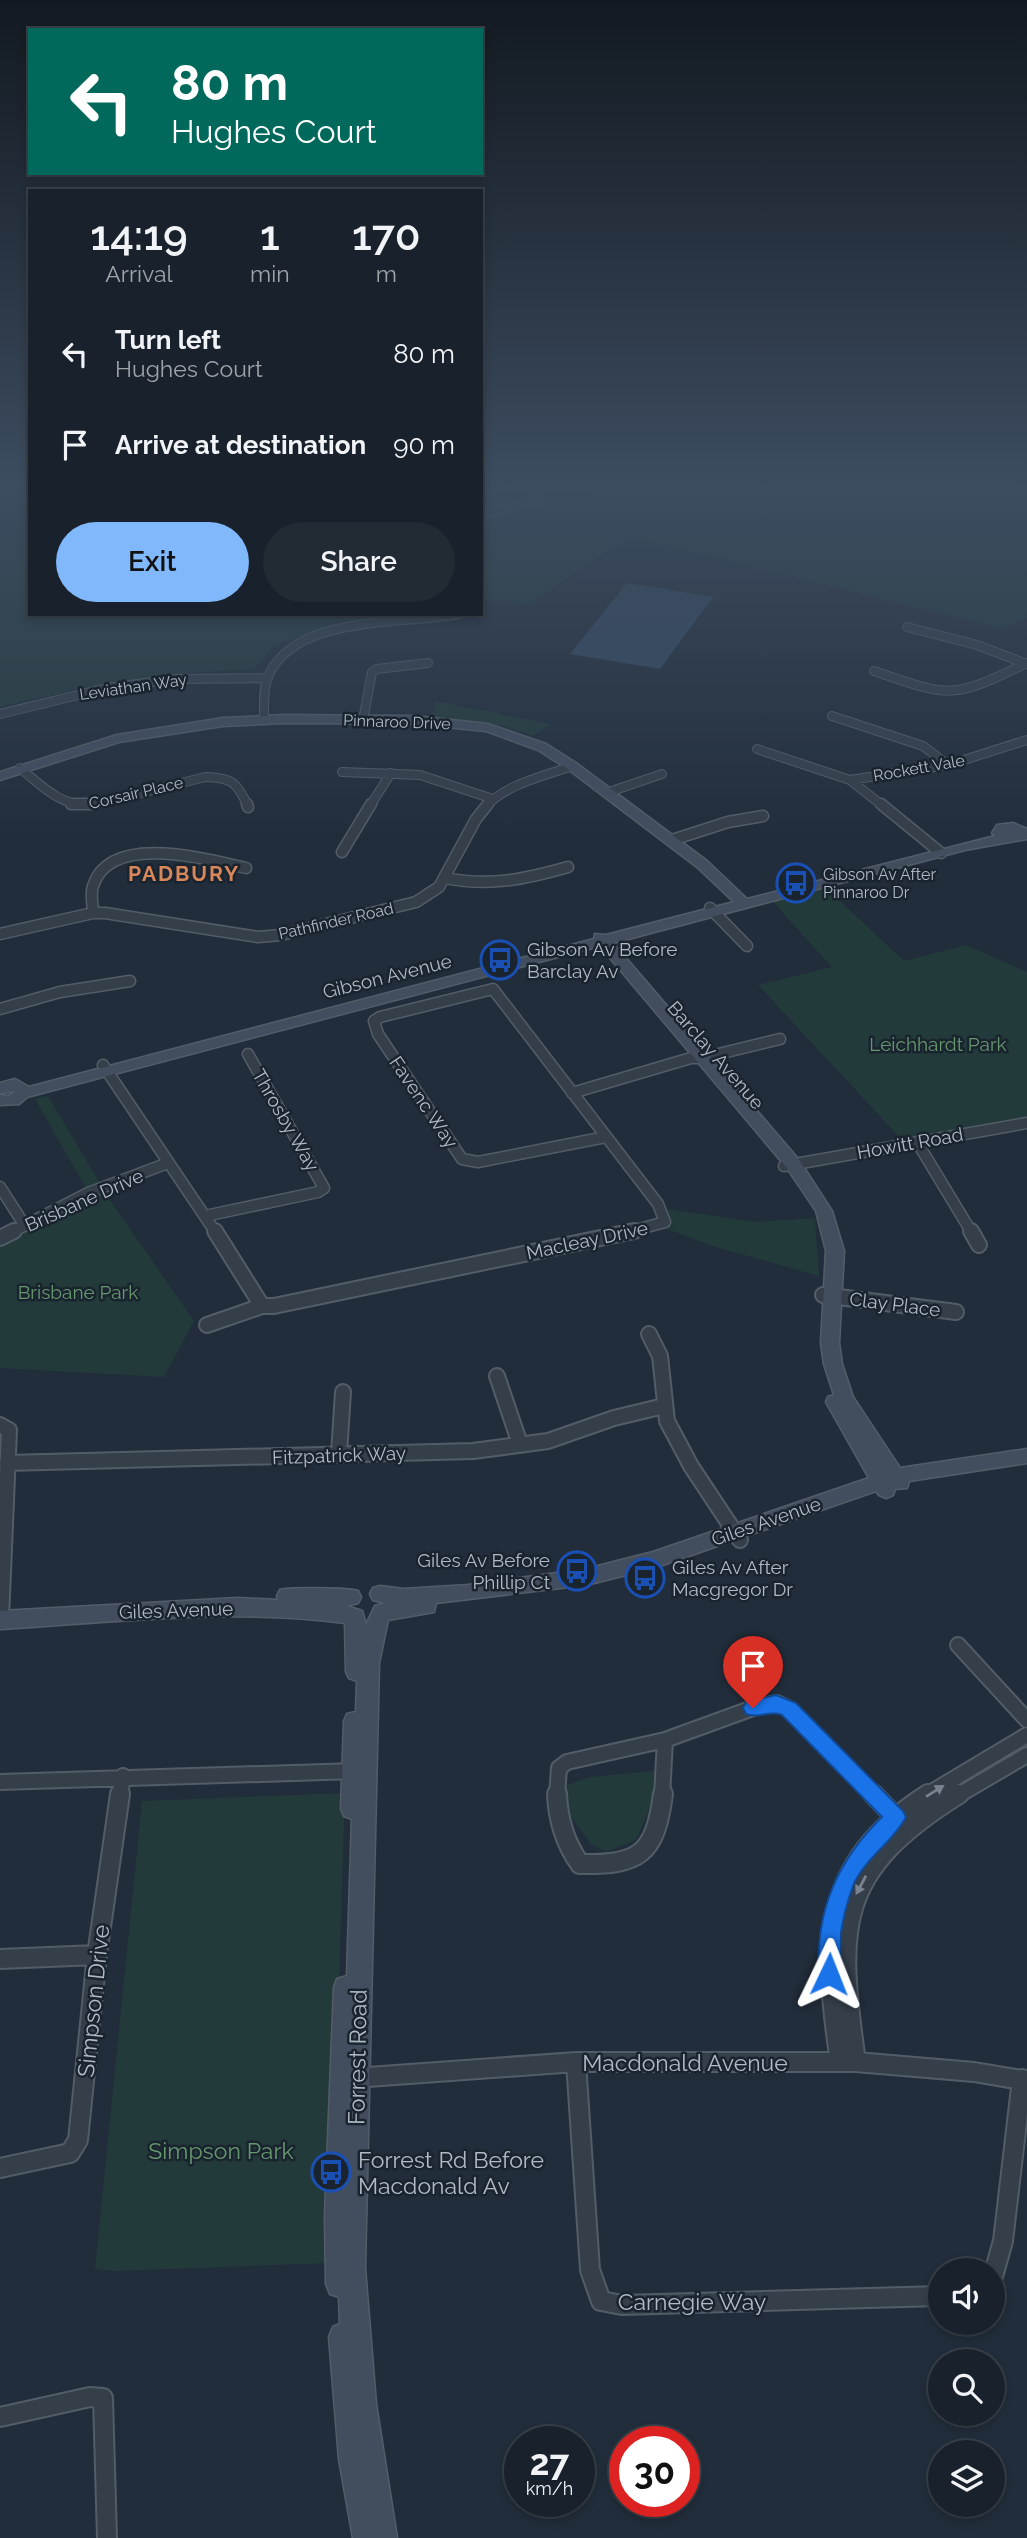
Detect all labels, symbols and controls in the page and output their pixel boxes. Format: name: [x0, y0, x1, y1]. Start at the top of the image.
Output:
text: 80 m: [171, 54, 288, 111]
icon: left: [56, 56, 147, 147]
text: Hughes Court: [171, 113, 376, 150]
text: 14:19: [90, 211, 188, 260]
text: 1: [260, 211, 280, 260]
text: 170: [352, 211, 421, 260]
text: Arrival: [105, 260, 173, 287]
text: min: [250, 260, 290, 287]
text: m: [376, 260, 397, 287]
text: Turn left: [115, 325, 221, 355]
icon: left: [56, 335, 94, 373]
text: 80 m: [393, 339, 455, 369]
text: Hughes Court: [115, 355, 263, 382]
icon: arrive: [56, 426, 94, 464]
text: Arrive at destination: [115, 430, 366, 460]
text: 90 m: [393, 430, 455, 460]
button: Exit: [56, 522, 249, 602]
button: Share: [263, 522, 455, 602]
street label: Leviathan Way: [78, 670, 188, 704]
street label: Pinnaroo Drive: [343, 711, 451, 733]
street label: Rockett Vale: [872, 751, 966, 785]
street label: Corsair Place: [87, 773, 185, 813]
district label: PADBURY: [128, 861, 240, 886]
bus stop icon: Gibson Av After Pinnaroo Dr: [775, 862, 817, 904]
place label: Gibson Av After Pinnaroo Dr: [823, 865, 936, 902]
street label: Pathfinder Road: [277, 899, 395, 943]
place label: Gibson Av Before Barclay Av: [527, 938, 677, 982]
bus stop icon: Gibson Av Before Barclay Av: [479, 939, 521, 981]
street label: Gibson Avenue: [320, 949, 454, 1003]
street label: Barclay Avenue: [663, 997, 769, 1113]
park label: Leichhardt Park: [869, 1033, 1007, 1055]
street label: Favenc Way: [385, 1052, 463, 1152]
street label: Throsby Way: [248, 1065, 324, 1175]
street label: Howitt Road: [855, 1123, 965, 1163]
street label: Brisbane Drive: [21, 1164, 147, 1236]
street label: Macleay Drive: [524, 1216, 650, 1264]
park label: Brisbane Park: [18, 1281, 138, 1303]
street label: Clay Place: [848, 1287, 942, 1321]
street label: Fitzpatrick Way: [272, 1442, 406, 1468]
street label: Giles Avenue: [708, 1492, 824, 1550]
place label: Giles Av Before Phillip Ct: [417, 1549, 551, 1593]
bus stop icon: Giles Av Before Phillip Ct: [556, 1550, 598, 1592]
place label: Giles Av After Macgregor Dr: [672, 1556, 793, 1600]
bus stop icon: Giles Av After Macgregor Dr: [624, 1557, 666, 1599]
street label: Giles Avenue: [119, 1597, 233, 1623]
pin: [723, 1636, 783, 1708]
icon: arrive: [734, 1647, 772, 1685]
one-way arrow: [925, 1785, 944, 1798]
one-way arrow: [855, 1876, 867, 1895]
street label: Simpson Drive: [72, 1923, 114, 2079]
position arrow: [792, 1937, 866, 2011]
street label: Forrest Road: [342, 1989, 372, 2125]
street label: Macdonald Avenue: [582, 2049, 788, 2076]
park label: Simpson Park: [148, 2137, 294, 2164]
place label: Forrest Rd Before Macdonald Av: [358, 2146, 544, 2199]
bus stop icon: Forrest Rd Before Macdonald Av: [310, 2151, 352, 2193]
map controls: [928, 2258, 1005, 2517]
button: sound: [928, 2258, 1005, 2335]
street label: Carnegie Way: [618, 2288, 766, 2315]
button: search: [928, 2349, 1005, 2426]
speed limit sign: 30: [609, 2426, 700, 2517]
button: layers: [928, 2440, 1005, 2517]
text: 27: [530, 2442, 569, 2483]
text: km/h: [526, 2478, 573, 2499]

